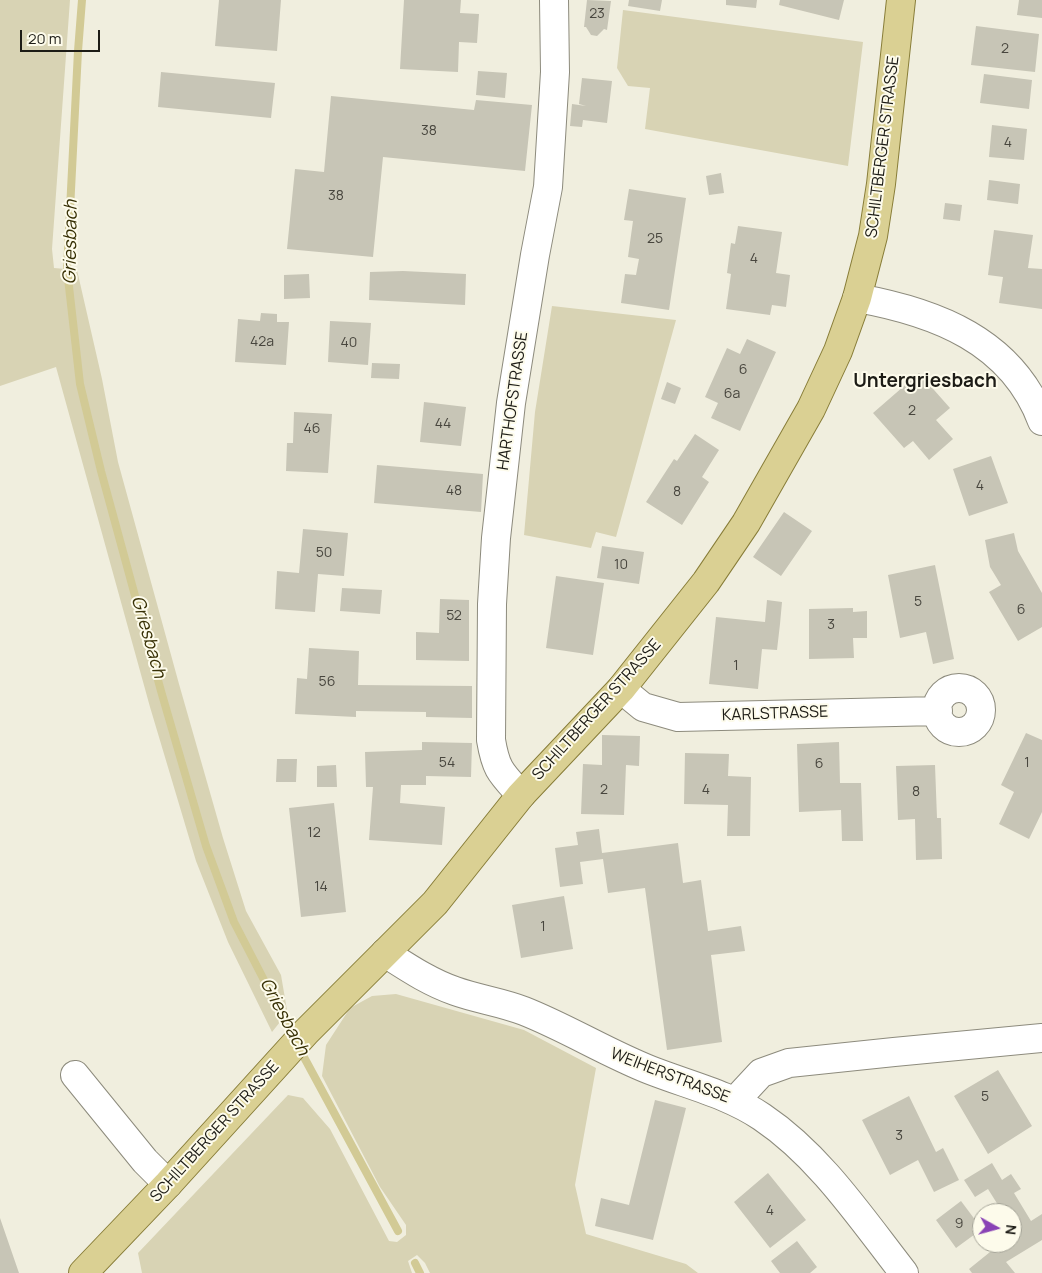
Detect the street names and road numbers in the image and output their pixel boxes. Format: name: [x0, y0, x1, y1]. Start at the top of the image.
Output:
street label: SCHILTBERGER STRASSE: [862, 55, 904, 239]
street label: HARTHOFSTRASSE: [494, 330, 532, 472]
street label: SCHILTBERGER STRASSE: [529, 635, 665, 785]
street label: KARLSTRASSE: [722, 703, 828, 725]
street label: WEIHERSTRASSE: [608, 1044, 732, 1108]
street label: SCHILTBERGER STRASSE: [147, 1057, 283, 1207]

